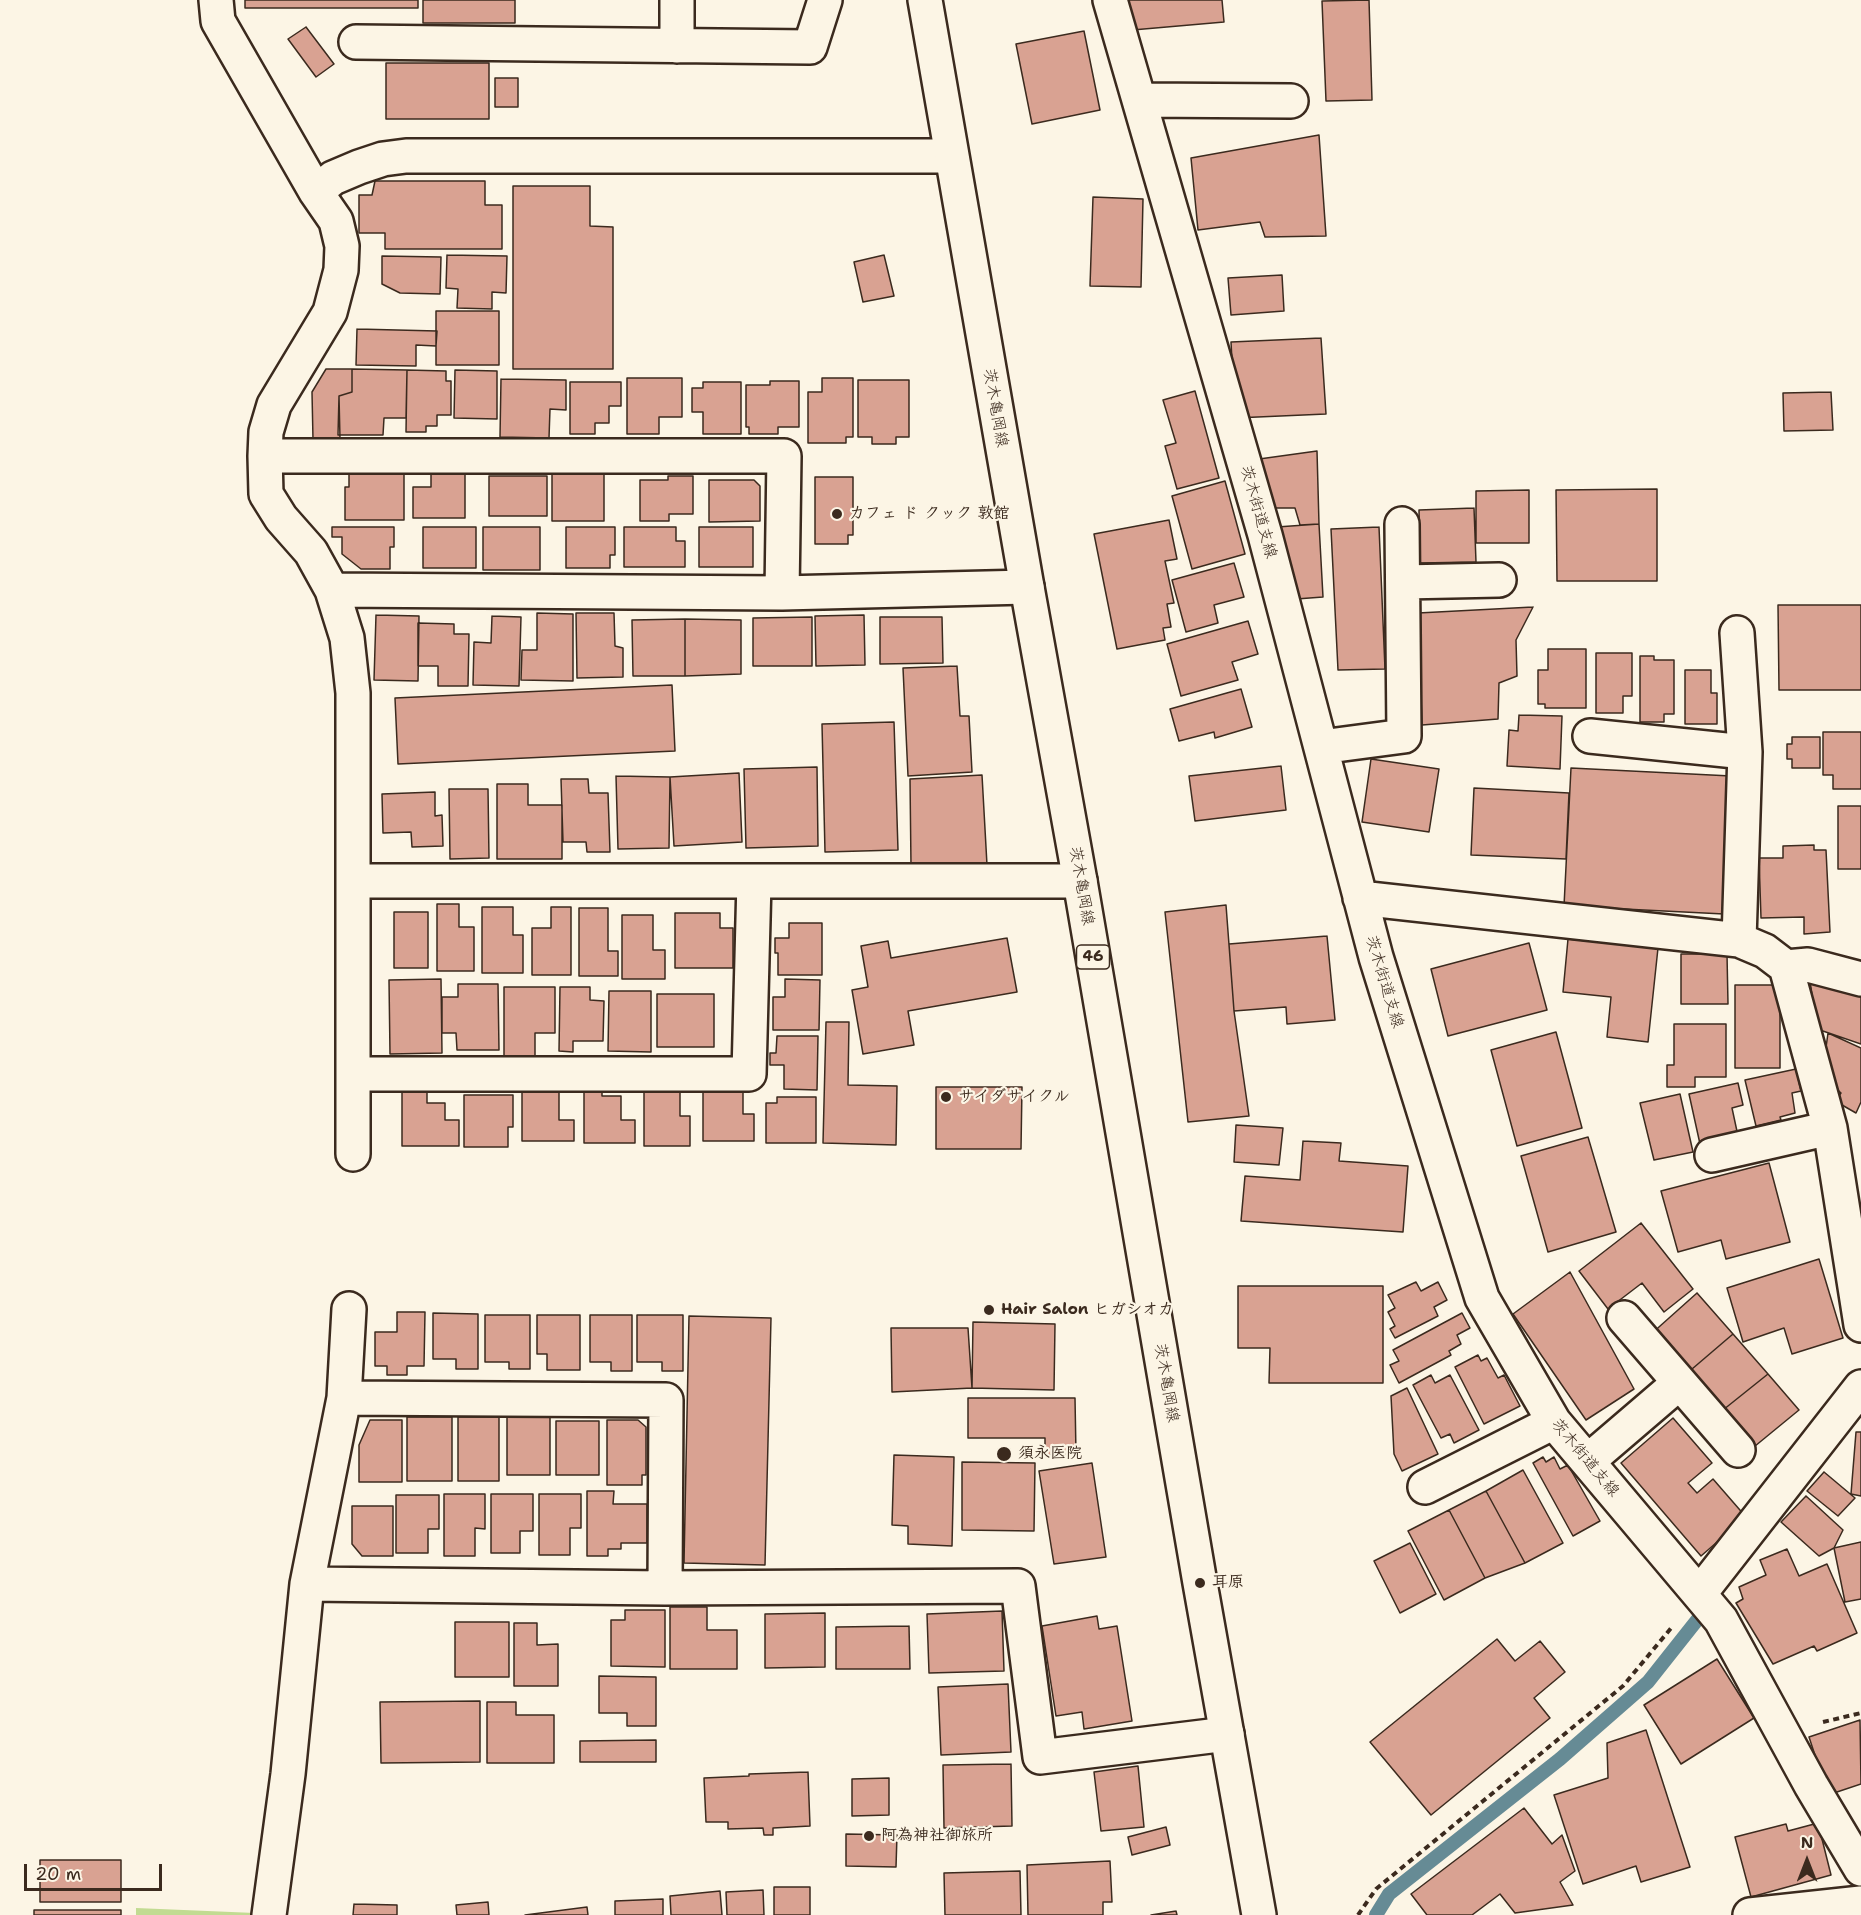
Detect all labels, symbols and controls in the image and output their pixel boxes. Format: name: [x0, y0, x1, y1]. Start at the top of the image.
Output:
street label: 茨木亀岡線: [979, 367, 1011, 449]
street label: 茨木街道支線: [1236, 463, 1280, 561]
place label: カフェ ド クック 敦館: [849, 504, 1010, 524]
marker: カフェ ド クック 敦館: [830, 507, 844, 521]
street label: 茨木亀岡線: [1065, 845, 1097, 927]
street label: 茨木街道支線: [1361, 933, 1407, 1031]
road number: 46: [1076, 945, 1110, 969]
place label: サイダサイクル: [958, 1087, 1070, 1107]
marker: サイダサイクル: [939, 1090, 953, 1104]
place label: Hair Salon ヒガシオカ: [1001, 1300, 1174, 1320]
marker: Hair Salon ヒガシオカ: [982, 1303, 996, 1317]
street label: 茨木亀岡線: [1150, 1342, 1182, 1424]
street label: 茨木街道支線: [1547, 1415, 1623, 1501]
place label: 須永医院: [1018, 1444, 1082, 1464]
marker: 須永医院: [995, 1445, 1013, 1463]
place label: 耳原: [1212, 1573, 1244, 1593]
marker: 耳原: [1193, 1576, 1207, 1590]
place label: 阿為神社御旅所: [881, 1826, 993, 1846]
marker: 阿為神社御旅所: [862, 1829, 876, 1843]
north arrow: [1777, 1831, 1837, 1891]
text: N: [1801, 1832, 1813, 1853]
scale bar: [27, 1852, 165, 1890]
text: 20 m: [35, 1862, 81, 1886]

